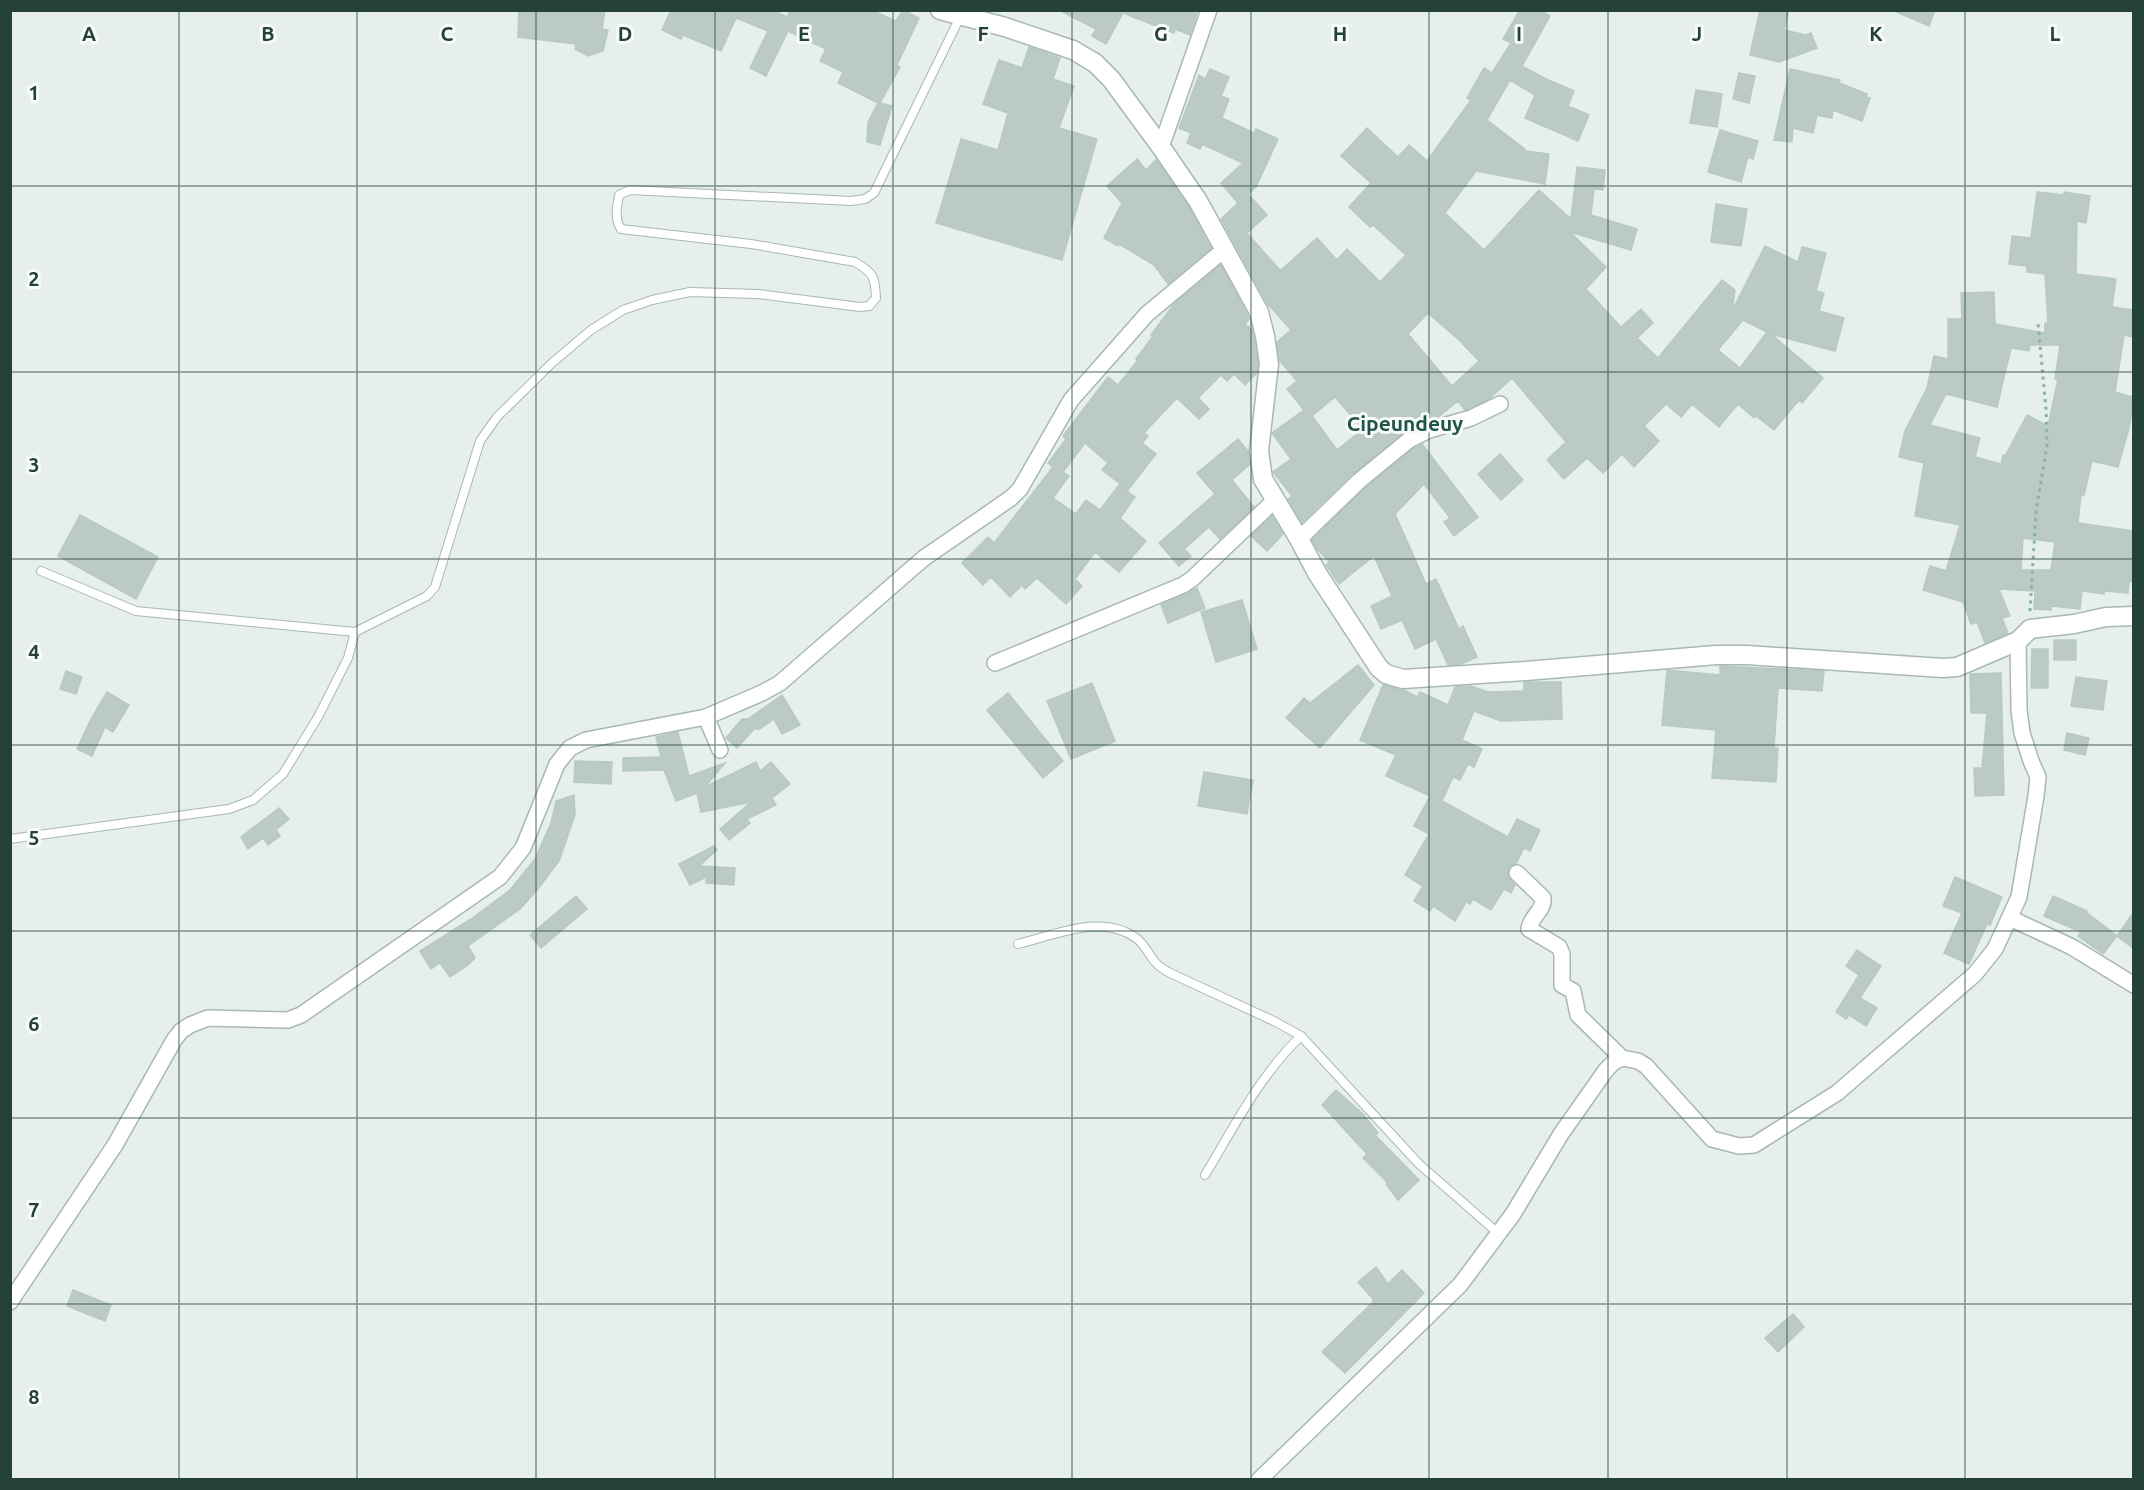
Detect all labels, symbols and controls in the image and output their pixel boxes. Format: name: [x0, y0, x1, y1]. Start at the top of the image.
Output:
text: A: [82, 22, 96, 45]
text: B: [261, 22, 275, 45]
text: C: [441, 22, 454, 45]
text: D: [618, 22, 632, 45]
text: E: [798, 22, 810, 45]
text: F: [977, 22, 989, 45]
text: G: [1154, 22, 1168, 45]
text: H: [1333, 22, 1347, 45]
text: I: [1516, 22, 1522, 45]
text: J: [1692, 22, 1702, 45]
text: K: [1869, 22, 1883, 45]
text: L: [2050, 22, 2061, 45]
text: 1: [28, 81, 40, 104]
text: 2: [28, 267, 40, 290]
district label: Cipeundeuy: [1347, 411, 1463, 435]
text: 3: [28, 453, 40, 476]
text: 4: [28, 640, 40, 663]
text: 5: [28, 826, 40, 849]
text: 6: [28, 1012, 40, 1035]
text: 7: [28, 1198, 40, 1221]
text: 8: [28, 1385, 40, 1408]

